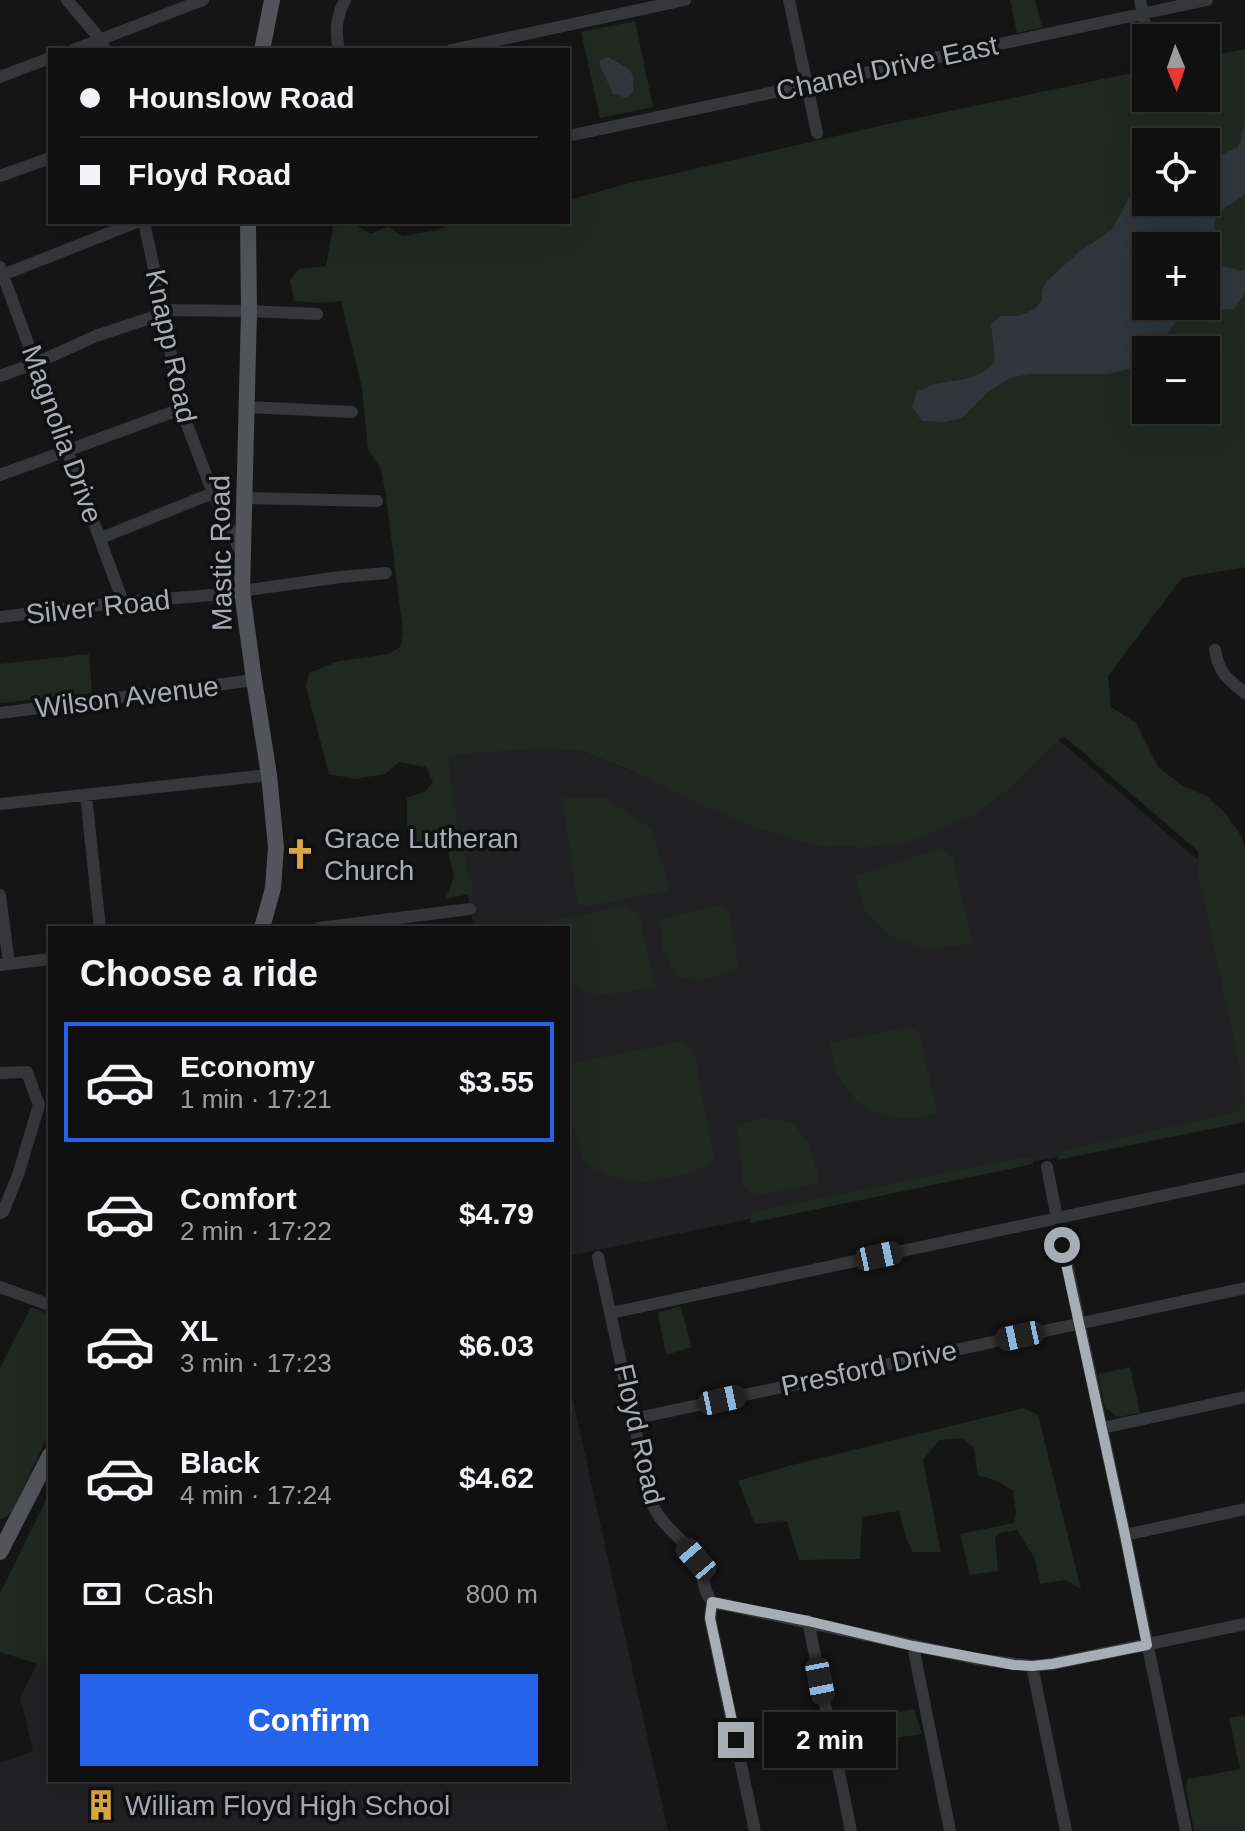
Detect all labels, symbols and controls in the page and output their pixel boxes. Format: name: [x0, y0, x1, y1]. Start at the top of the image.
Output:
north arrow: [1132, 24, 1220, 112]
map controls: [1132, 24, 1220, 424]
street label: Chanel Drive East: [773, 29, 1001, 107]
text: Hounslow Road: [128, 81, 355, 114]
button: locate: [1132, 128, 1220, 216]
text: Floyd Road: [128, 158, 291, 191]
button: +: [1132, 232, 1220, 320]
street label: Knapp Road: [140, 267, 202, 425]
button: −: [1132, 336, 1220, 424]
street label: Magnolia Drive: [15, 341, 109, 527]
street label: Mastic Road: [204, 475, 238, 631]
street label: Silver Road: [24, 584, 172, 630]
street label: Wilson Avenue: [33, 670, 221, 724]
place label: Grace Lutheran Church: [324, 823, 519, 886]
church icon: Grace Lutheran Church: [283, 837, 317, 871]
text: Choose a ride: [80, 953, 318, 994]
icon: car: [84, 1046, 156, 1118]
text: Economy: [180, 1050, 315, 1083]
text: $3.55: [459, 1065, 534, 1098]
text: 1 min · 17:21: [180, 1084, 332, 1114]
icon: car: [84, 1178, 156, 1250]
text: Comfort: [180, 1182, 297, 1215]
text: $4.79: [459, 1197, 534, 1230]
text: 2 min · 17:22: [180, 1216, 332, 1246]
route start: [1044, 1227, 1080, 1263]
car: [853, 1239, 905, 1273]
icon: car: [84, 1310, 156, 1382]
text: XL: [180, 1314, 218, 1347]
car: [994, 1319, 1046, 1353]
text: $6.03: [459, 1329, 534, 1362]
street label: Presford Drive: [778, 1334, 960, 1402]
text: 3 min · 17:23: [180, 1348, 332, 1378]
street label: Floyd Road: [608, 1361, 670, 1507]
car: [696, 1383, 748, 1417]
icon: car: [84, 1442, 156, 1514]
text: Black: [180, 1446, 260, 1479]
text: $4.62: [459, 1461, 534, 1494]
text: 4 min · 17:24: [180, 1480, 332, 1510]
car: [671, 1533, 721, 1585]
icon: cash: [80, 1572, 124, 1616]
text: Cash: [144, 1577, 214, 1610]
text: 800 m: [466, 1579, 538, 1609]
car: [804, 1655, 836, 1707]
button: Confirm: [80, 1674, 538, 1766]
callout: 2 min: [764, 1712, 896, 1768]
route end: [718, 1722, 754, 1758]
text: 2 min: [796, 1725, 864, 1755]
building icon: William Floyd High School: [84, 1788, 118, 1822]
place label: William Floyd High School: [125, 1790, 450, 1821]

